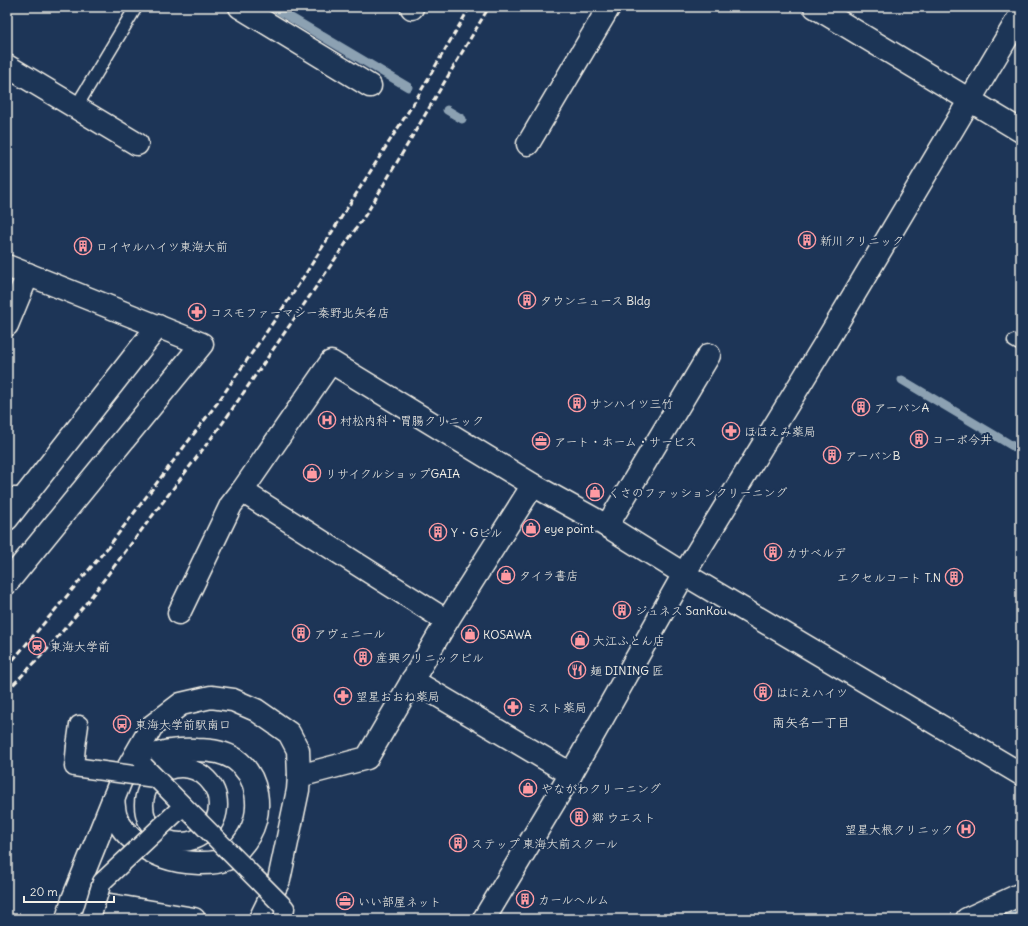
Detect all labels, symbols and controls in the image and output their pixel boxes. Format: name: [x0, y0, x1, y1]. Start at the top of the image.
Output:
building icon: 新川クリニック: [797, 230, 817, 250]
place label: 新川クリニック: [820, 233, 904, 248]
building icon: ロイヤルハイツ東海大前: [73, 236, 93, 256]
place label: ロイヤルハイツ東海大前: [96, 239, 228, 254]
building icon: タウンニュース Bldg: [517, 290, 537, 310]
place label: タウンニュース Bldg: [540, 293, 650, 308]
pharmacy icon: コスモファーマシー秦野北矢名店: [187, 302, 207, 322]
place label: コスモファーマシー秦野北矢名店: [210, 305, 390, 320]
building icon: サンハイツ三竹: [567, 393, 587, 413]
place label: サンハイツ三竹: [590, 396, 674, 411]
building icon: アーバンA: [851, 397, 871, 417]
place label: アーバンA: [874, 400, 930, 415]
hospital icon: 村松内科・胃腸クリニック: [317, 410, 337, 430]
place label: 村松内科・胃腸クリニック: [340, 413, 484, 428]
pharmacy icon: ほほえみ薬局: [721, 421, 741, 441]
place label: ほほえみ薬局: [744, 424, 816, 439]
building icon: コーポ今井: [909, 429, 929, 449]
office icon: アート・ホーム・サービス: [531, 431, 551, 451]
place label: コーポ今井: [932, 432, 992, 447]
place label: アート・ホーム・サービス: [554, 434, 697, 449]
building icon: アーバンB: [822, 445, 842, 465]
place label: アーバンB: [845, 448, 901, 463]
shop icon: リサイクルショップGAIA: [302, 463, 322, 483]
place label: リサイクルショップGAIA: [325, 466, 460, 481]
shop icon: くさのファッションクリーニング: [585, 482, 605, 502]
place label: くさのファッションクリーニング: [608, 485, 788, 500]
shop icon: eye point: [521, 518, 541, 538]
place label: eye point: [544, 521, 594, 536]
building icon: Y・Gビル: [428, 522, 448, 542]
place label: Y・Gビル: [451, 525, 502, 540]
building icon: カサベルデ: [763, 542, 783, 562]
place label: カサベルデ: [786, 545, 846, 560]
shop icon: タイラ書店: [496, 565, 516, 585]
building icon: エクセルコート T.N: [944, 567, 964, 587]
place label: タイラ書店: [519, 568, 579, 583]
place label: エクセルコート T.N: [837, 570, 941, 585]
building icon: ジュネス SanKou: [612, 600, 632, 620]
place label: ジュネス SanKou: [635, 603, 727, 618]
building icon: アヴェニール: [291, 623, 311, 643]
shop icon: KOSAWA: [460, 624, 480, 644]
place label: アヴェニール: [314, 626, 385, 641]
place label: KOSAWA: [483, 627, 532, 642]
shop icon: 大江ふとん店: [570, 630, 590, 650]
place label: 大江ふとん店: [593, 633, 665, 648]
station icon: 東海大学前: [27, 636, 47, 656]
place label: 東海大学前: [50, 639, 110, 654]
building icon: 産興クリニックビル: [353, 647, 373, 667]
place label: 産興クリニックビル: [376, 650, 484, 665]
restaurant icon: 麺 DINING 匠: [567, 660, 587, 680]
place label: 麺 DINING 匠: [590, 663, 664, 678]
building icon: はにえハイツ: [753, 682, 773, 702]
place label: はにえハイツ: [776, 685, 848, 700]
pharmacy icon: 望星おおね薬局: [333, 686, 353, 706]
place label: 望星おおね薬局: [356, 689, 440, 704]
pharmacy icon: ミスト薬局: [503, 697, 523, 717]
place label: ミスト薬局: [526, 700, 587, 715]
bus stop icon: 東海大学前駅南口: [112, 714, 132, 734]
district label: 南矢名一丁目: [772, 714, 850, 731]
place label: 東海大学前駅南口: [135, 717, 231, 732]
shop icon: やながわクリーニング: [518, 778, 538, 798]
place label: やながわクリーニング: [541, 781, 661, 796]
building icon: 郷 ウエスト: [569, 807, 589, 827]
place label: 郷 ウエスト: [592, 810, 656, 825]
hospital icon: 望星大根クリニック: [956, 819, 976, 839]
place label: 望星大根クリニック: [845, 822, 953, 837]
building icon: ステップ 東海大前スクール: [448, 833, 468, 853]
place label: ステップ 東海大前スクール: [471, 836, 618, 851]
scale bar: [24, 878, 114, 904]
text: 20 m: [30, 884, 58, 899]
building icon: カールヘルム: [515, 889, 535, 909]
office icon: いい部屋ネット: [335, 891, 355, 911]
place label: カールヘルム: [538, 892, 609, 907]
place label: いい部屋ネット: [358, 894, 442, 909]

